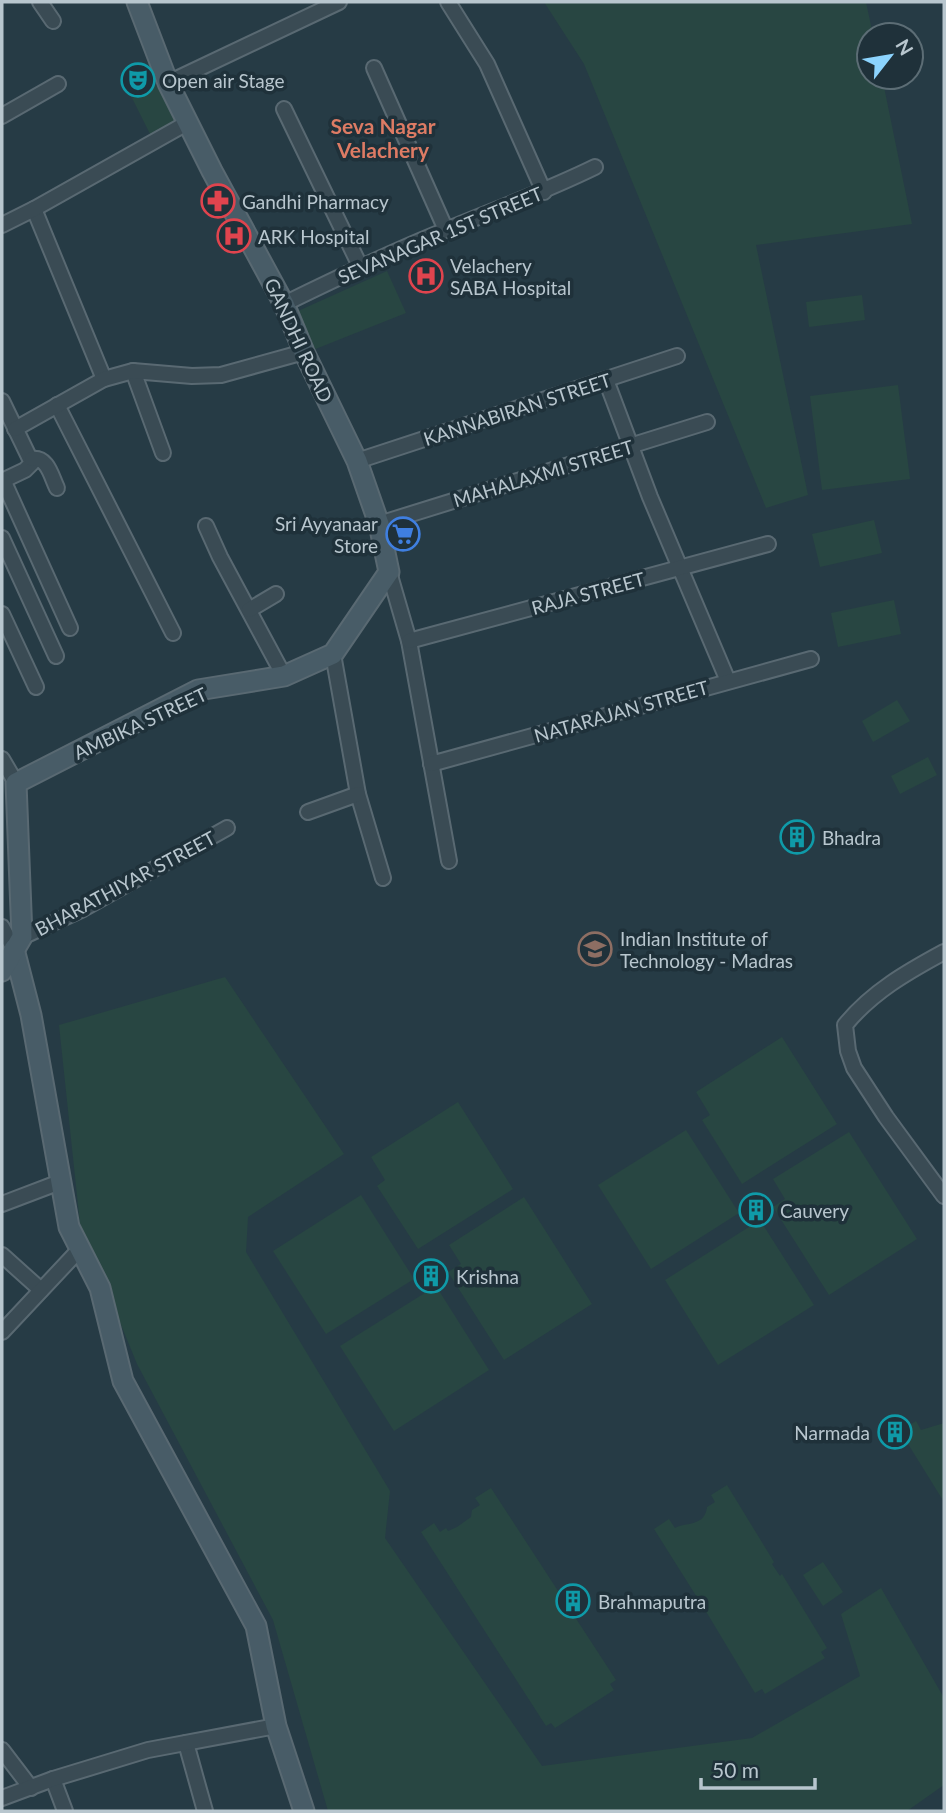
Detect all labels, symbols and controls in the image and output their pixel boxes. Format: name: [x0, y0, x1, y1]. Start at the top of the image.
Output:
north arrow: [855, 21, 925, 91]
text: N: [891, 35, 919, 59]
theatre icon: Open air Stage: [119, 61, 157, 99]
place label: Open air Stage: [162, 69, 284, 92]
district label: Seva Nagar Velachery: [330, 113, 436, 162]
street label: SEVANAGAR 1ST STREET: [334, 181, 546, 289]
pharmacy icon: Gandhi Pharmacy: [199, 182, 237, 220]
place label: Gandhi Pharmacy: [242, 190, 389, 213]
hospital icon: ARK Hospital: [215, 217, 253, 255]
place label: ARK Hospital: [258, 225, 369, 248]
place label: Velachery SABA Hospital: [450, 254, 571, 299]
hospital icon: Velachery SABA Hospital: [407, 257, 445, 295]
street label: GANDHI ROAD: [260, 274, 338, 406]
street label: KANNABIRAN STREET: [420, 368, 614, 450]
street label: MAHALAXMI STREET: [450, 435, 636, 511]
place label: Sri Ayyanaar Store: [275, 512, 378, 557]
supermarket icon: Sri Ayyanaar Store: [384, 515, 422, 553]
street label: RAJA STREET: [529, 567, 647, 619]
street label: NATARAJAN STREET: [531, 675, 711, 747]
street label: AMBIKA STREET: [70, 682, 210, 764]
building icon: Bhadra: [778, 818, 816, 856]
street label: BHARATHIYAR STREET: [31, 826, 219, 940]
place label: Bhadra: [822, 826, 881, 849]
place label: Indian Institute of Technology - Madras: [620, 927, 793, 972]
school or university icon: Indian Institute of Technology - Madras: [576, 930, 614, 968]
building icon: Cauvery: [737, 1191, 775, 1229]
place label: Cauvery: [780, 1199, 849, 1222]
building icon: Krishna: [412, 1257, 450, 1295]
place label: Krishna: [456, 1265, 519, 1288]
building icon: Narmada: [876, 1413, 914, 1451]
place label: Narmada: [794, 1421, 870, 1444]
building icon: Brahmaputra: [554, 1582, 592, 1620]
place label: Brahmaputra: [598, 1590, 706, 1613]
scale bar: [701, 1746, 815, 1790]
text: 50 m: [712, 1757, 759, 1782]

